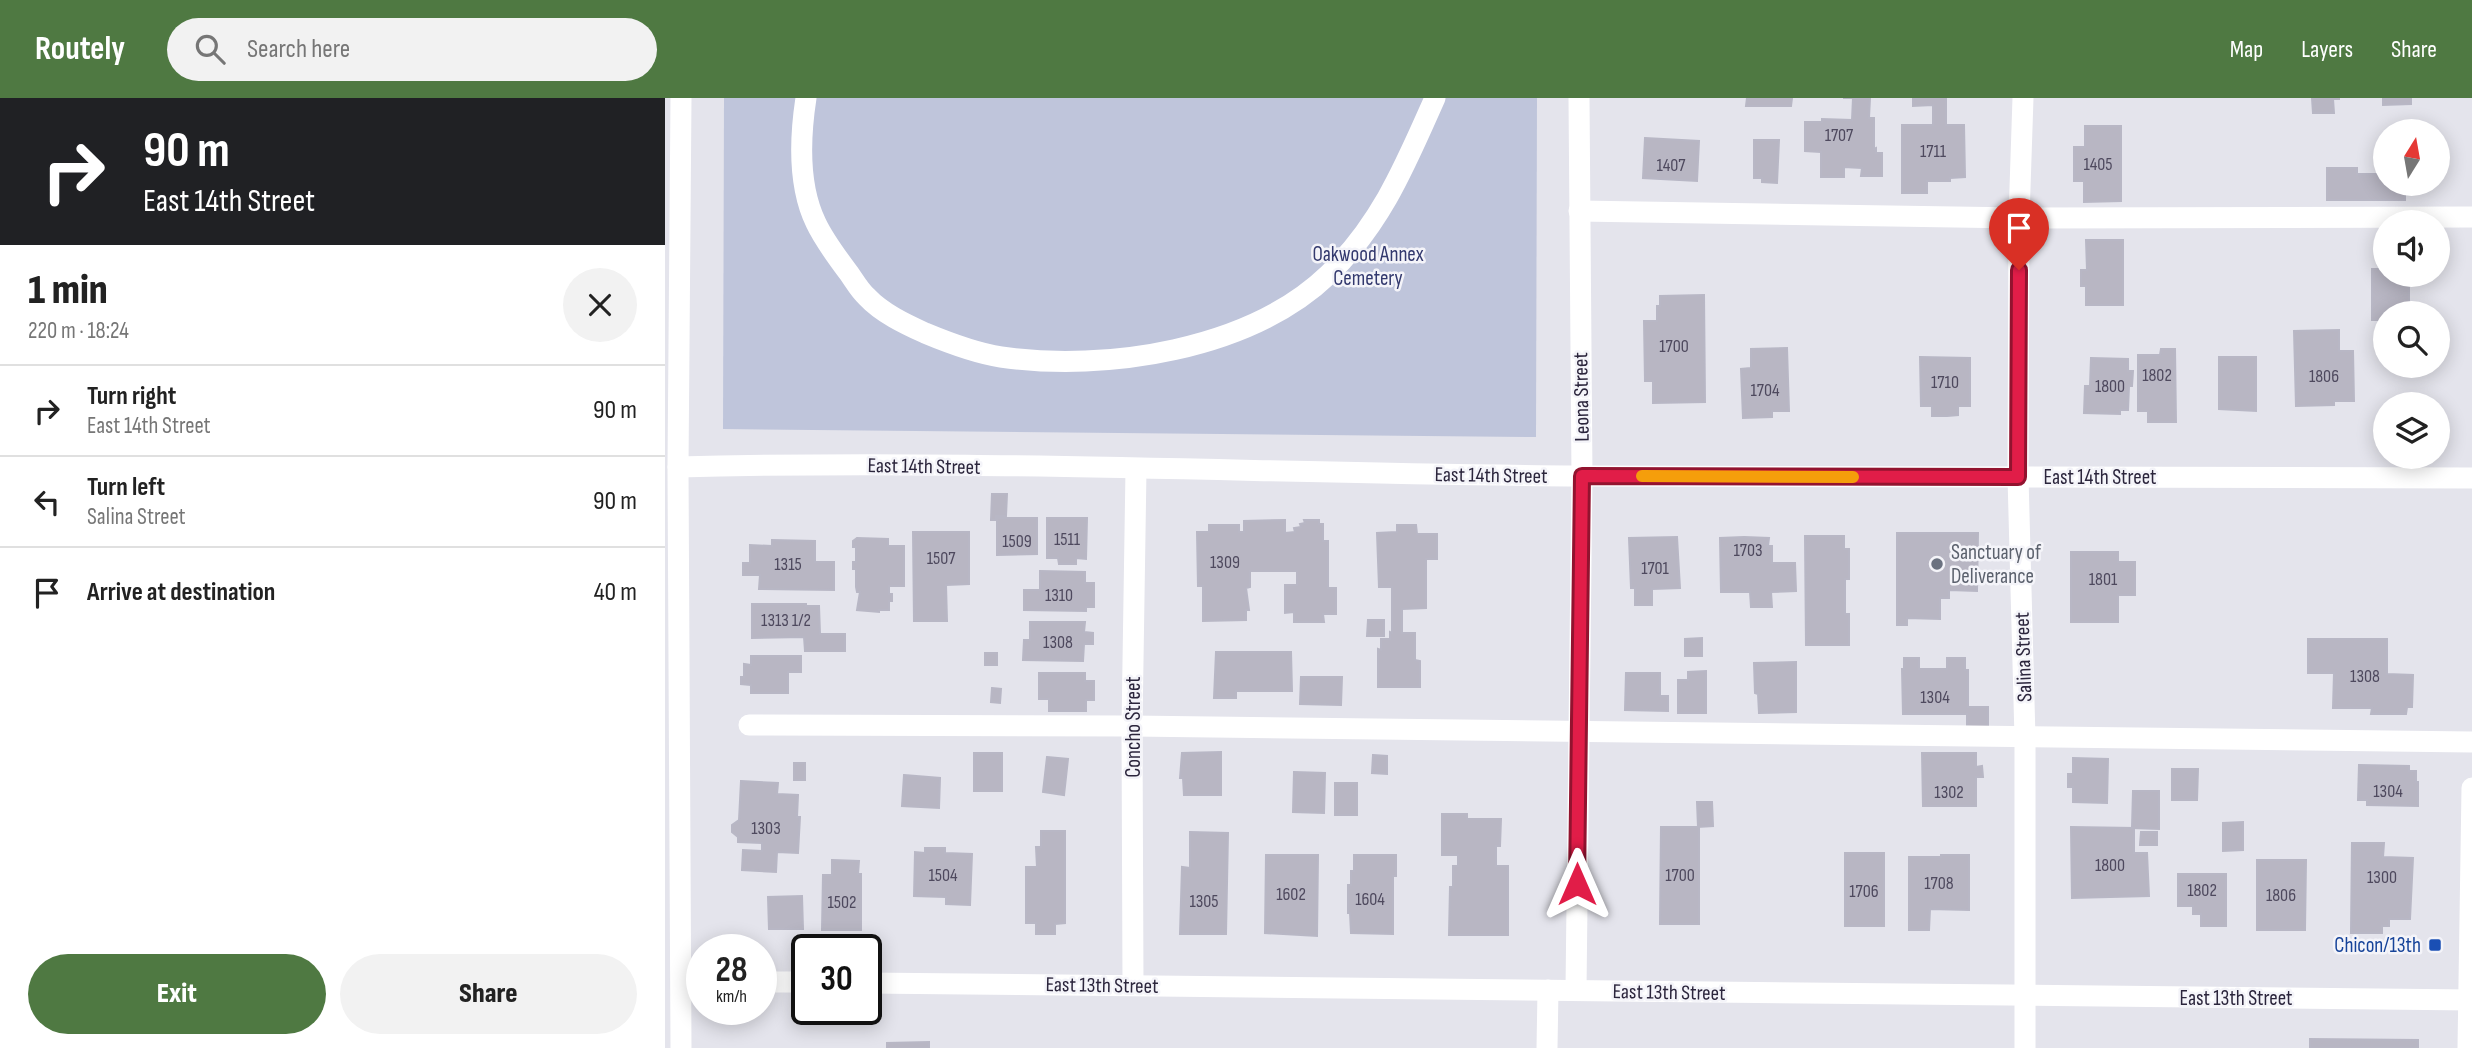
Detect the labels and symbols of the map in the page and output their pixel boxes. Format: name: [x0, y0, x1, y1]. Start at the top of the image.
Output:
north arrow: [2373, 119, 2450, 196]
house number: 1707: [1825, 125, 1854, 146]
house number: 1711: [1920, 141, 1947, 162]
house number: 1405: [2083, 154, 2113, 175]
house number: 1407: [1656, 155, 1686, 176]
pin: [1989, 198, 2049, 270]
park label: Oakwood Annex Cemetery: [1312, 242, 1424, 291]
house number: 1700: [1659, 336, 1689, 357]
street label: Leona Street: [1568, 352, 1595, 442]
house number: 1802: [2142, 365, 2172, 386]
house number: 1806: [2309, 366, 2339, 387]
house number: 1710: [1931, 372, 1959, 393]
house number: 1800: [2095, 376, 2125, 397]
house number: 1704: [1751, 380, 1780, 401]
street label: East 14th Street: [867, 453, 981, 480]
street label: East 14th Street: [1434, 462, 1548, 489]
street label: East 14th Street: [2044, 465, 2156, 490]
house number: 1511: [1054, 529, 1081, 550]
house number: 1509: [1002, 531, 1032, 552]
house number: 1703: [1734, 540, 1762, 561]
place label: Sanctuary of Deliverance: [1951, 540, 2042, 589]
house number: 1507: [927, 548, 956, 569]
house number: 1309: [1210, 552, 1240, 573]
house number: 1315: [774, 554, 802, 575]
marker: Sanctuary of Deliverance: [1929, 556, 1945, 572]
house number: 1701: [1641, 558, 1670, 579]
house number: 1801: [2089, 569, 2118, 590]
house number: 1310: [1045, 585, 1073, 606]
house number: 1313 1/2: [761, 610, 811, 631]
street label: Salina Street: [2009, 612, 2038, 702]
house number: 1308: [1043, 632, 1073, 653]
house number: 1308: [2350, 666, 2380, 687]
street label: Concho Street: [1121, 676, 1146, 778]
house number: 1304: [1920, 687, 1950, 708]
house number: 1304: [2373, 781, 2403, 802]
house number: 1302: [1934, 782, 1964, 803]
house number: 1303: [751, 818, 781, 839]
position arrow: [1540, 847, 1614, 921]
house number: 1800: [2095, 855, 2125, 876]
house number: 1504: [928, 865, 958, 886]
house number: 1700: [1665, 865, 1695, 886]
house number: 1300: [2367, 867, 2397, 888]
house number: 1708: [1924, 873, 1954, 894]
house number: 1802: [2187, 880, 2217, 901]
house number: 1706: [1849, 881, 1879, 902]
house number: 1602: [1276, 884, 1306, 905]
house number: 1806: [2266, 885, 2296, 906]
house number: 1604: [1355, 889, 1385, 910]
house number: 1305: [1189, 891, 1219, 912]
house number: 1502: [828, 892, 856, 913]
place label: Chicon/13th: [2334, 933, 2421, 958]
speed limit sign: 30: [791, 934, 882, 1025]
marker: Chicon/13th: [2427, 937, 2443, 953]
street label: East 13th Street: [1045, 972, 1159, 999]
street label: East 13th Street: [1612, 979, 1726, 1006]
street label: East 13th Street: [2180, 986, 2292, 1011]

